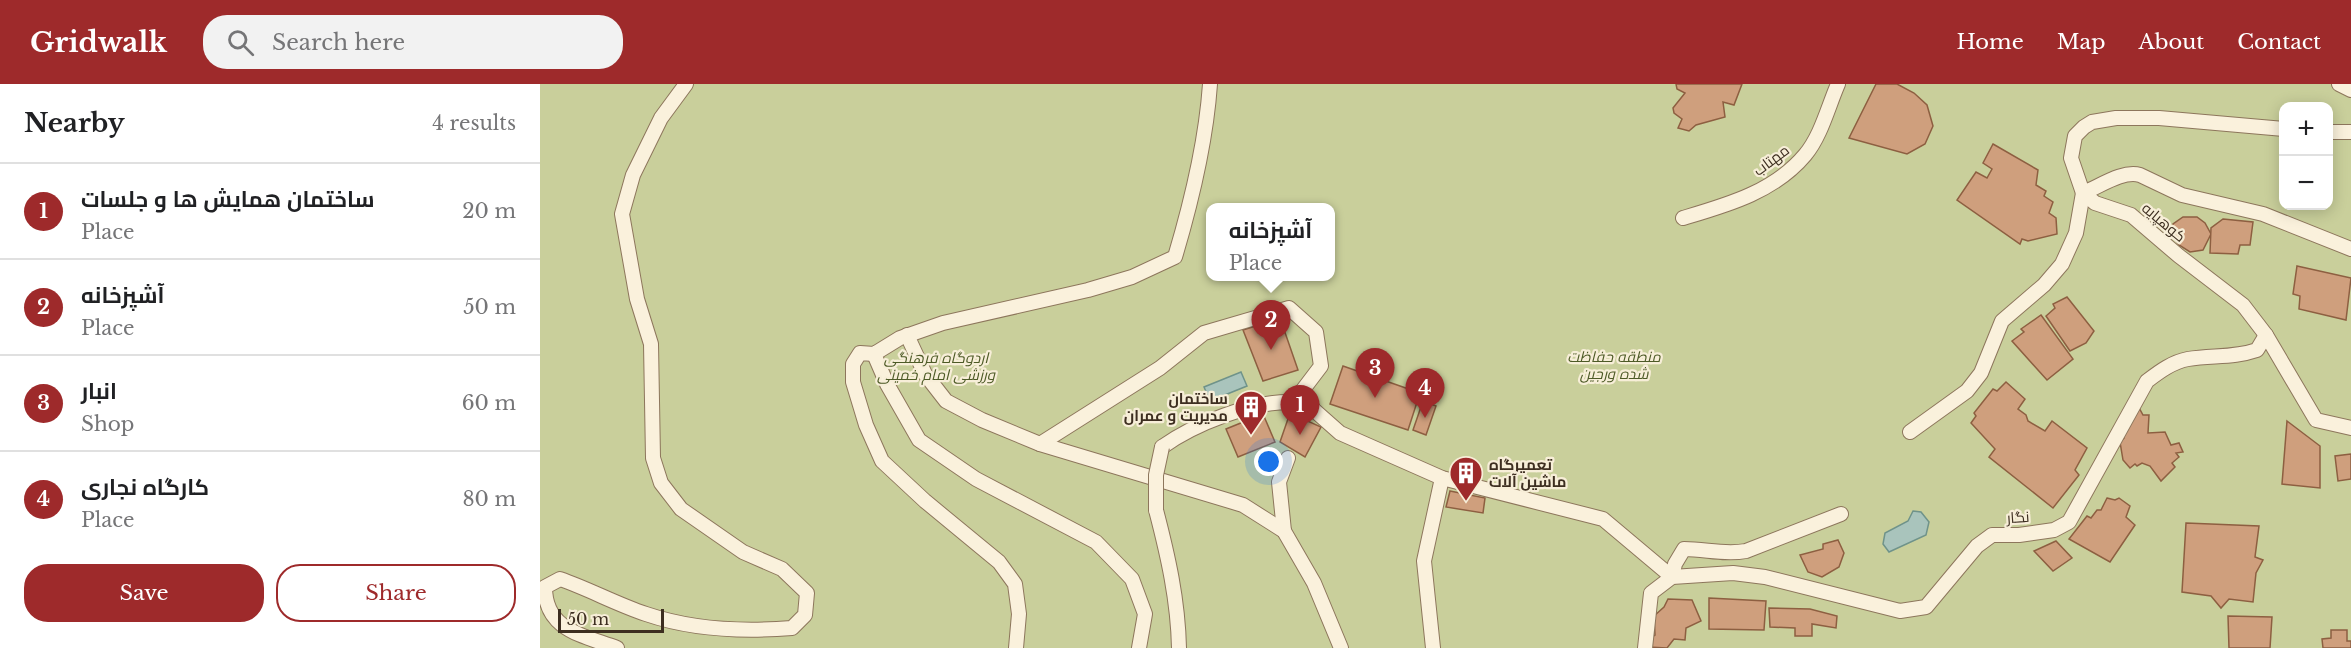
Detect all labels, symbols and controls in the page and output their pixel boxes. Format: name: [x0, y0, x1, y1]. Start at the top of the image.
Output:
search box: [203, 15, 623, 69]
text: Gridwalk: [30, 25, 167, 60]
icon: search: [224, 26, 257, 59]
text: Search here: [272, 29, 405, 56]
text: Home: [1957, 29, 2024, 55]
text: Map: [2057, 29, 2105, 55]
text: About: [2138, 29, 2204, 55]
text: Contact: [2237, 29, 2321, 55]
map controls: [2279, 102, 2333, 210]
button: +: [2279, 102, 2333, 156]
text: Nearby: [24, 107, 125, 139]
text: 4 results: [432, 111, 516, 135]
street label: مهتاب: [1749, 140, 1793, 180]
button: −: [2279, 156, 2333, 210]
text: ساختمان همایش ها و جلسات: [81, 186, 374, 213]
street label: کوهپایه: [2138, 198, 2190, 247]
text: 1: [39, 199, 48, 223]
text: 20 m: [462, 199, 516, 223]
popup: [1206, 203, 1335, 281]
text: آشپزخانه: [1229, 217, 1312, 244]
text: Place: [81, 220, 135, 244]
text: Place: [1229, 251, 1282, 275]
text: آشپزخانه: [81, 282, 164, 309]
text: 2: [37, 295, 50, 319]
text: 50 m: [463, 295, 516, 319]
pin: 2: [1252, 300, 1290, 350]
text: Place: [81, 316, 135, 340]
park label: منطقه حفاظت شده ورجین: [1567, 347, 1661, 383]
park label: اردوگاه فرهنگی ورزشی امام خمینی: [877, 348, 996, 385]
pin: 3: [1356, 348, 1394, 398]
pin: 4: [1406, 368, 1444, 418]
text: انبار: [81, 378, 117, 405]
pin: 1: [1280, 386, 1320, 435]
place label: ساختمان مدیریت و عمران: [1124, 389, 1228, 425]
building icon: ساختمان مدیریت و عمران: [1233, 389, 1269, 436]
text: 3: [37, 391, 50, 415]
text: 60 m: [462, 391, 516, 415]
text: Shop: [81, 412, 134, 436]
your location: [1254, 447, 1283, 476]
building icon: تعمیرگاه ماشین آلات: [1448, 455, 1484, 502]
place label: تعمیرگاه ماشین آلات: [1489, 455, 1567, 491]
text: کارگاه نجاری: [81, 474, 209, 501]
text: 4: [37, 487, 50, 511]
text: 80 m: [462, 487, 516, 511]
street label: نگار: [2005, 507, 2030, 527]
text: Place: [81, 508, 135, 532]
button: Save: [24, 564, 264, 622]
button: Share: [276, 564, 516, 622]
scale bar: [558, 606, 664, 634]
text: 50 m: [567, 609, 609, 629]

